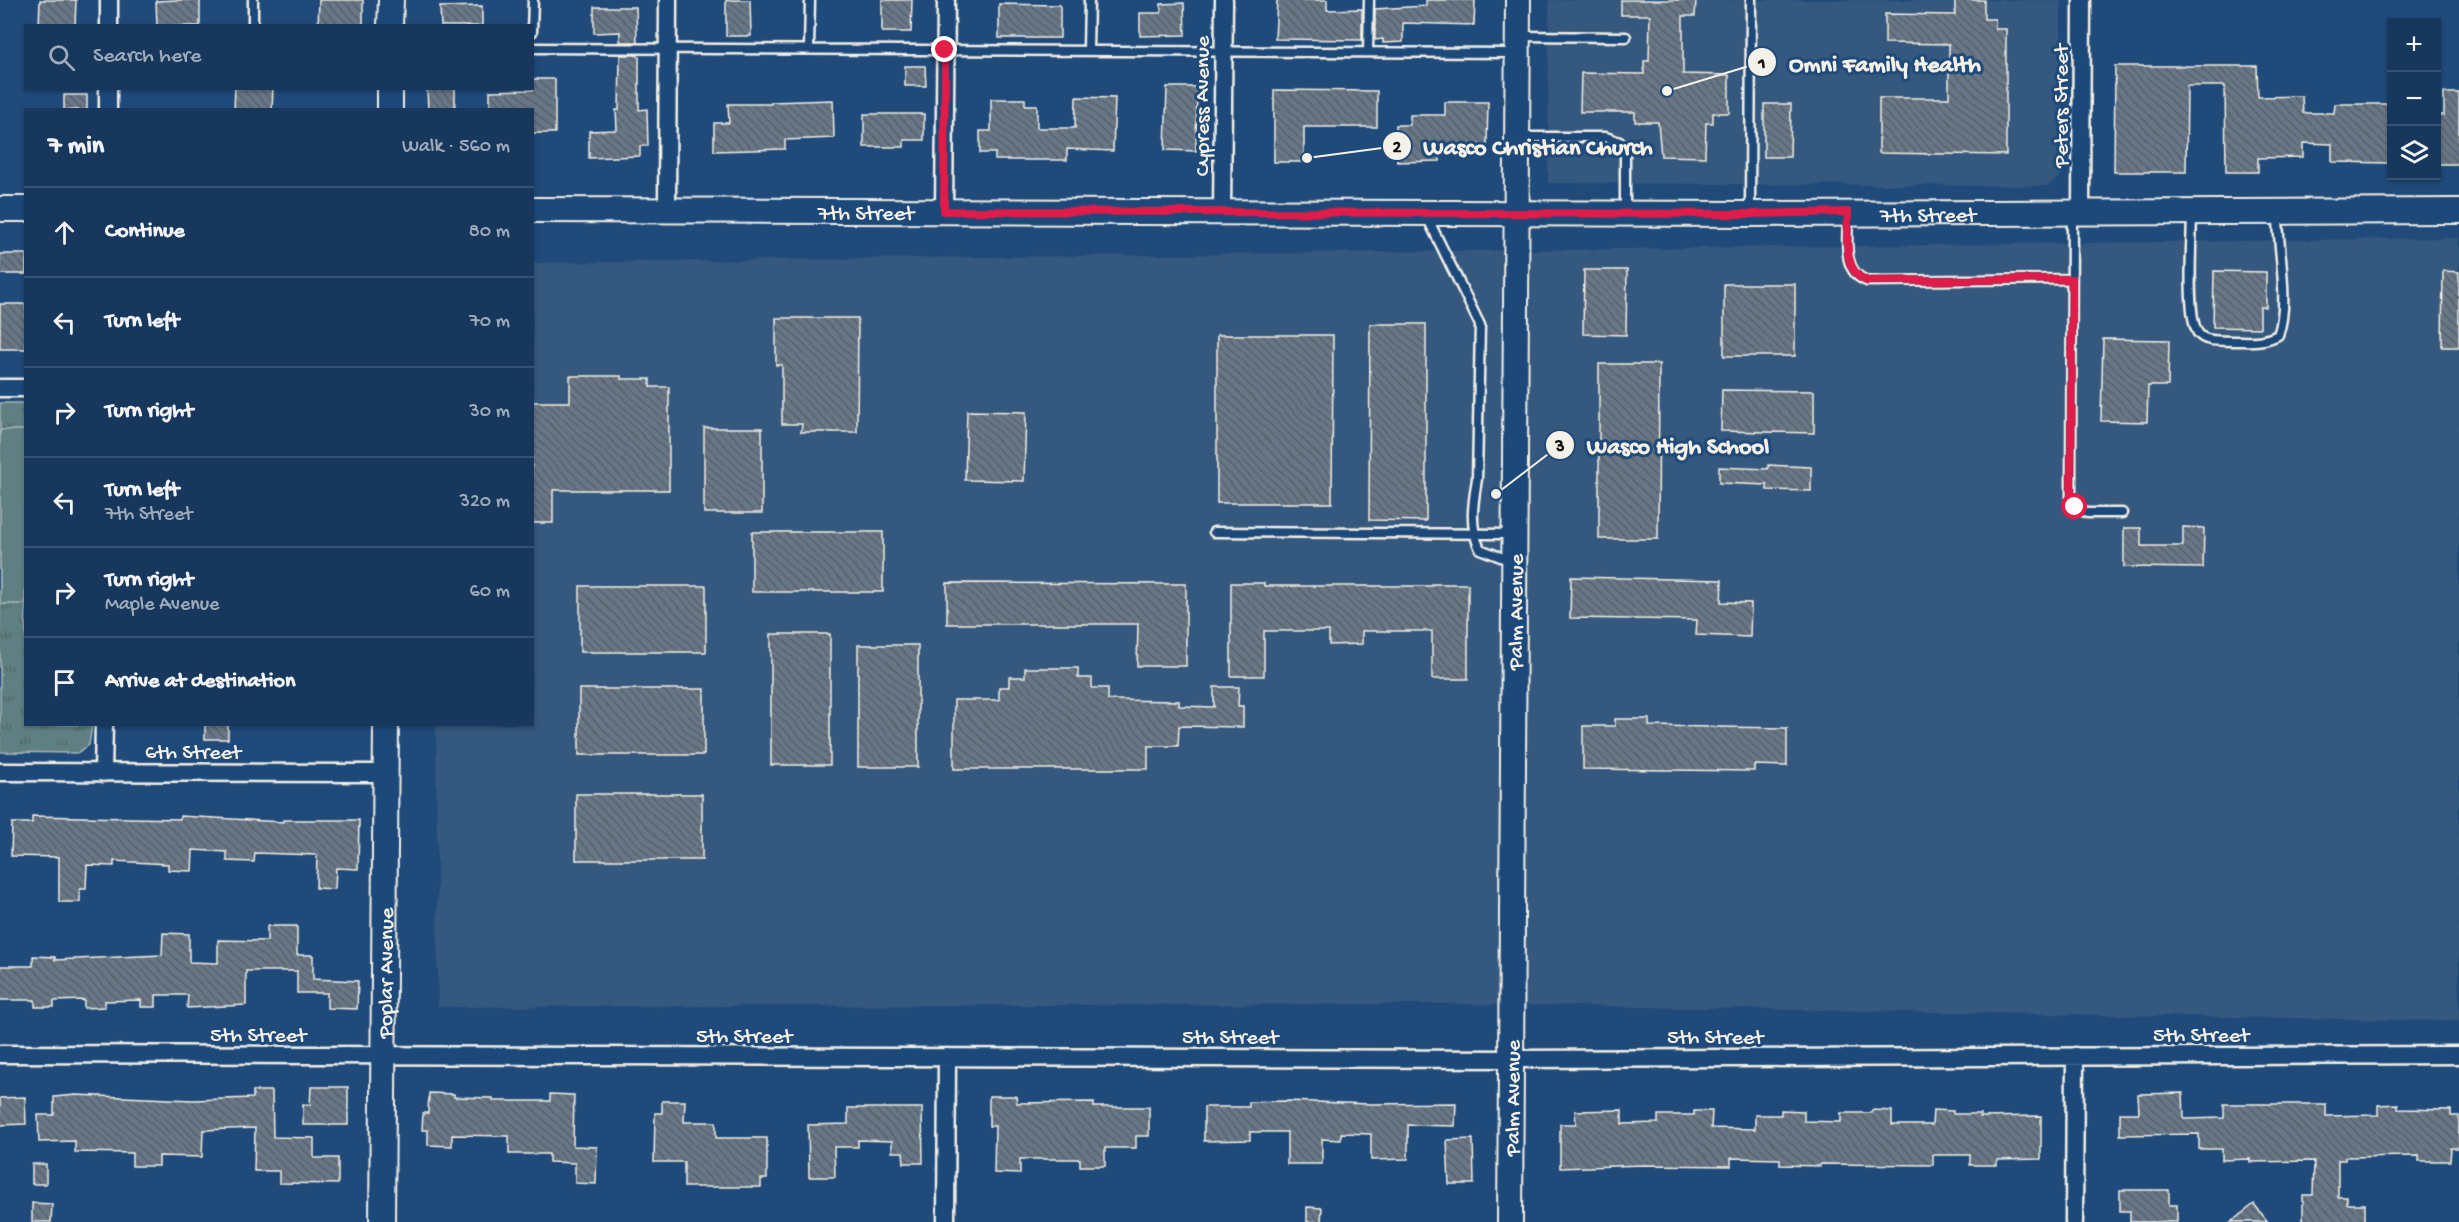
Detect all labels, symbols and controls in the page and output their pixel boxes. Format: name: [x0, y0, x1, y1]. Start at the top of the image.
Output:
map controls: [2387, 18, 2441, 180]
button: +: [2387, 18, 2441, 72]
search box: [24, 24, 534, 90]
street label: Cypress Avenue: [1191, 35, 1217, 176]
route end: [931, 36, 957, 62]
icon: search: [45, 41, 78, 74]
callout: Omni Family Health: [1747, 41, 1992, 83]
street label: Peters Street: [2050, 42, 2076, 169]
text: Search here: [93, 44, 201, 70]
text: Omni Family Health: [1789, 52, 1981, 81]
text: 1: [1757, 54, 1766, 75]
button: −: [2387, 72, 2441, 126]
callout: Wasco Christian Church: [1382, 125, 1665, 167]
button: layers: [2387, 126, 2441, 180]
text: 7 min: [48, 132, 104, 163]
text: Wasco Christian Church: [1422, 135, 1653, 164]
text: Walk · 560 m: [402, 136, 510, 159]
text: 2: [1393, 138, 1402, 159]
street label: 7th Street: [817, 202, 916, 228]
street label: 7th Street: [1879, 204, 1978, 230]
icon: ahead: [48, 216, 81, 249]
text: Continue: [105, 219, 185, 245]
text: 80 m: [469, 221, 510, 244]
icon: left: [48, 306, 81, 339]
text: Turn left: [105, 309, 179, 335]
text: 70 m: [469, 311, 510, 334]
icon: right: [48, 396, 81, 429]
text: Turn right: [105, 399, 193, 425]
text: 30 m: [469, 401, 510, 424]
callout: Wasco High School: [1545, 424, 1781, 466]
text: Wasco High School: [1586, 434, 1769, 463]
text: 3: [1554, 437, 1565, 458]
text: Turn left: [105, 478, 179, 504]
icon: left: [48, 486, 81, 519]
text: 320 m: [460, 491, 510, 514]
route start: [2061, 493, 2087, 519]
text: 7th Street: [105, 504, 192, 527]
street label: Palm Avenue: [1505, 553, 1531, 671]
text: Turn right: [105, 568, 193, 594]
icon: right: [48, 576, 81, 609]
text: 60 m: [470, 581, 510, 604]
text: Maple Avenue: [105, 594, 219, 617]
icon: arrive: [48, 666, 81, 699]
text: Arrive at destination: [105, 669, 295, 695]
street label: 6th Street: [145, 741, 243, 767]
street label: Poplar Avenue: [374, 907, 402, 1039]
street label: 5th Street: [210, 1024, 308, 1050]
street label: 5th Street: [2153, 1024, 2251, 1050]
street label: 5th Street: [696, 1025, 794, 1051]
street label: 5th Street: [1182, 1026, 1280, 1052]
street label: 5th Street: [1667, 1026, 1765, 1052]
street label: Palm Avenue: [1501, 1039, 1528, 1157]

